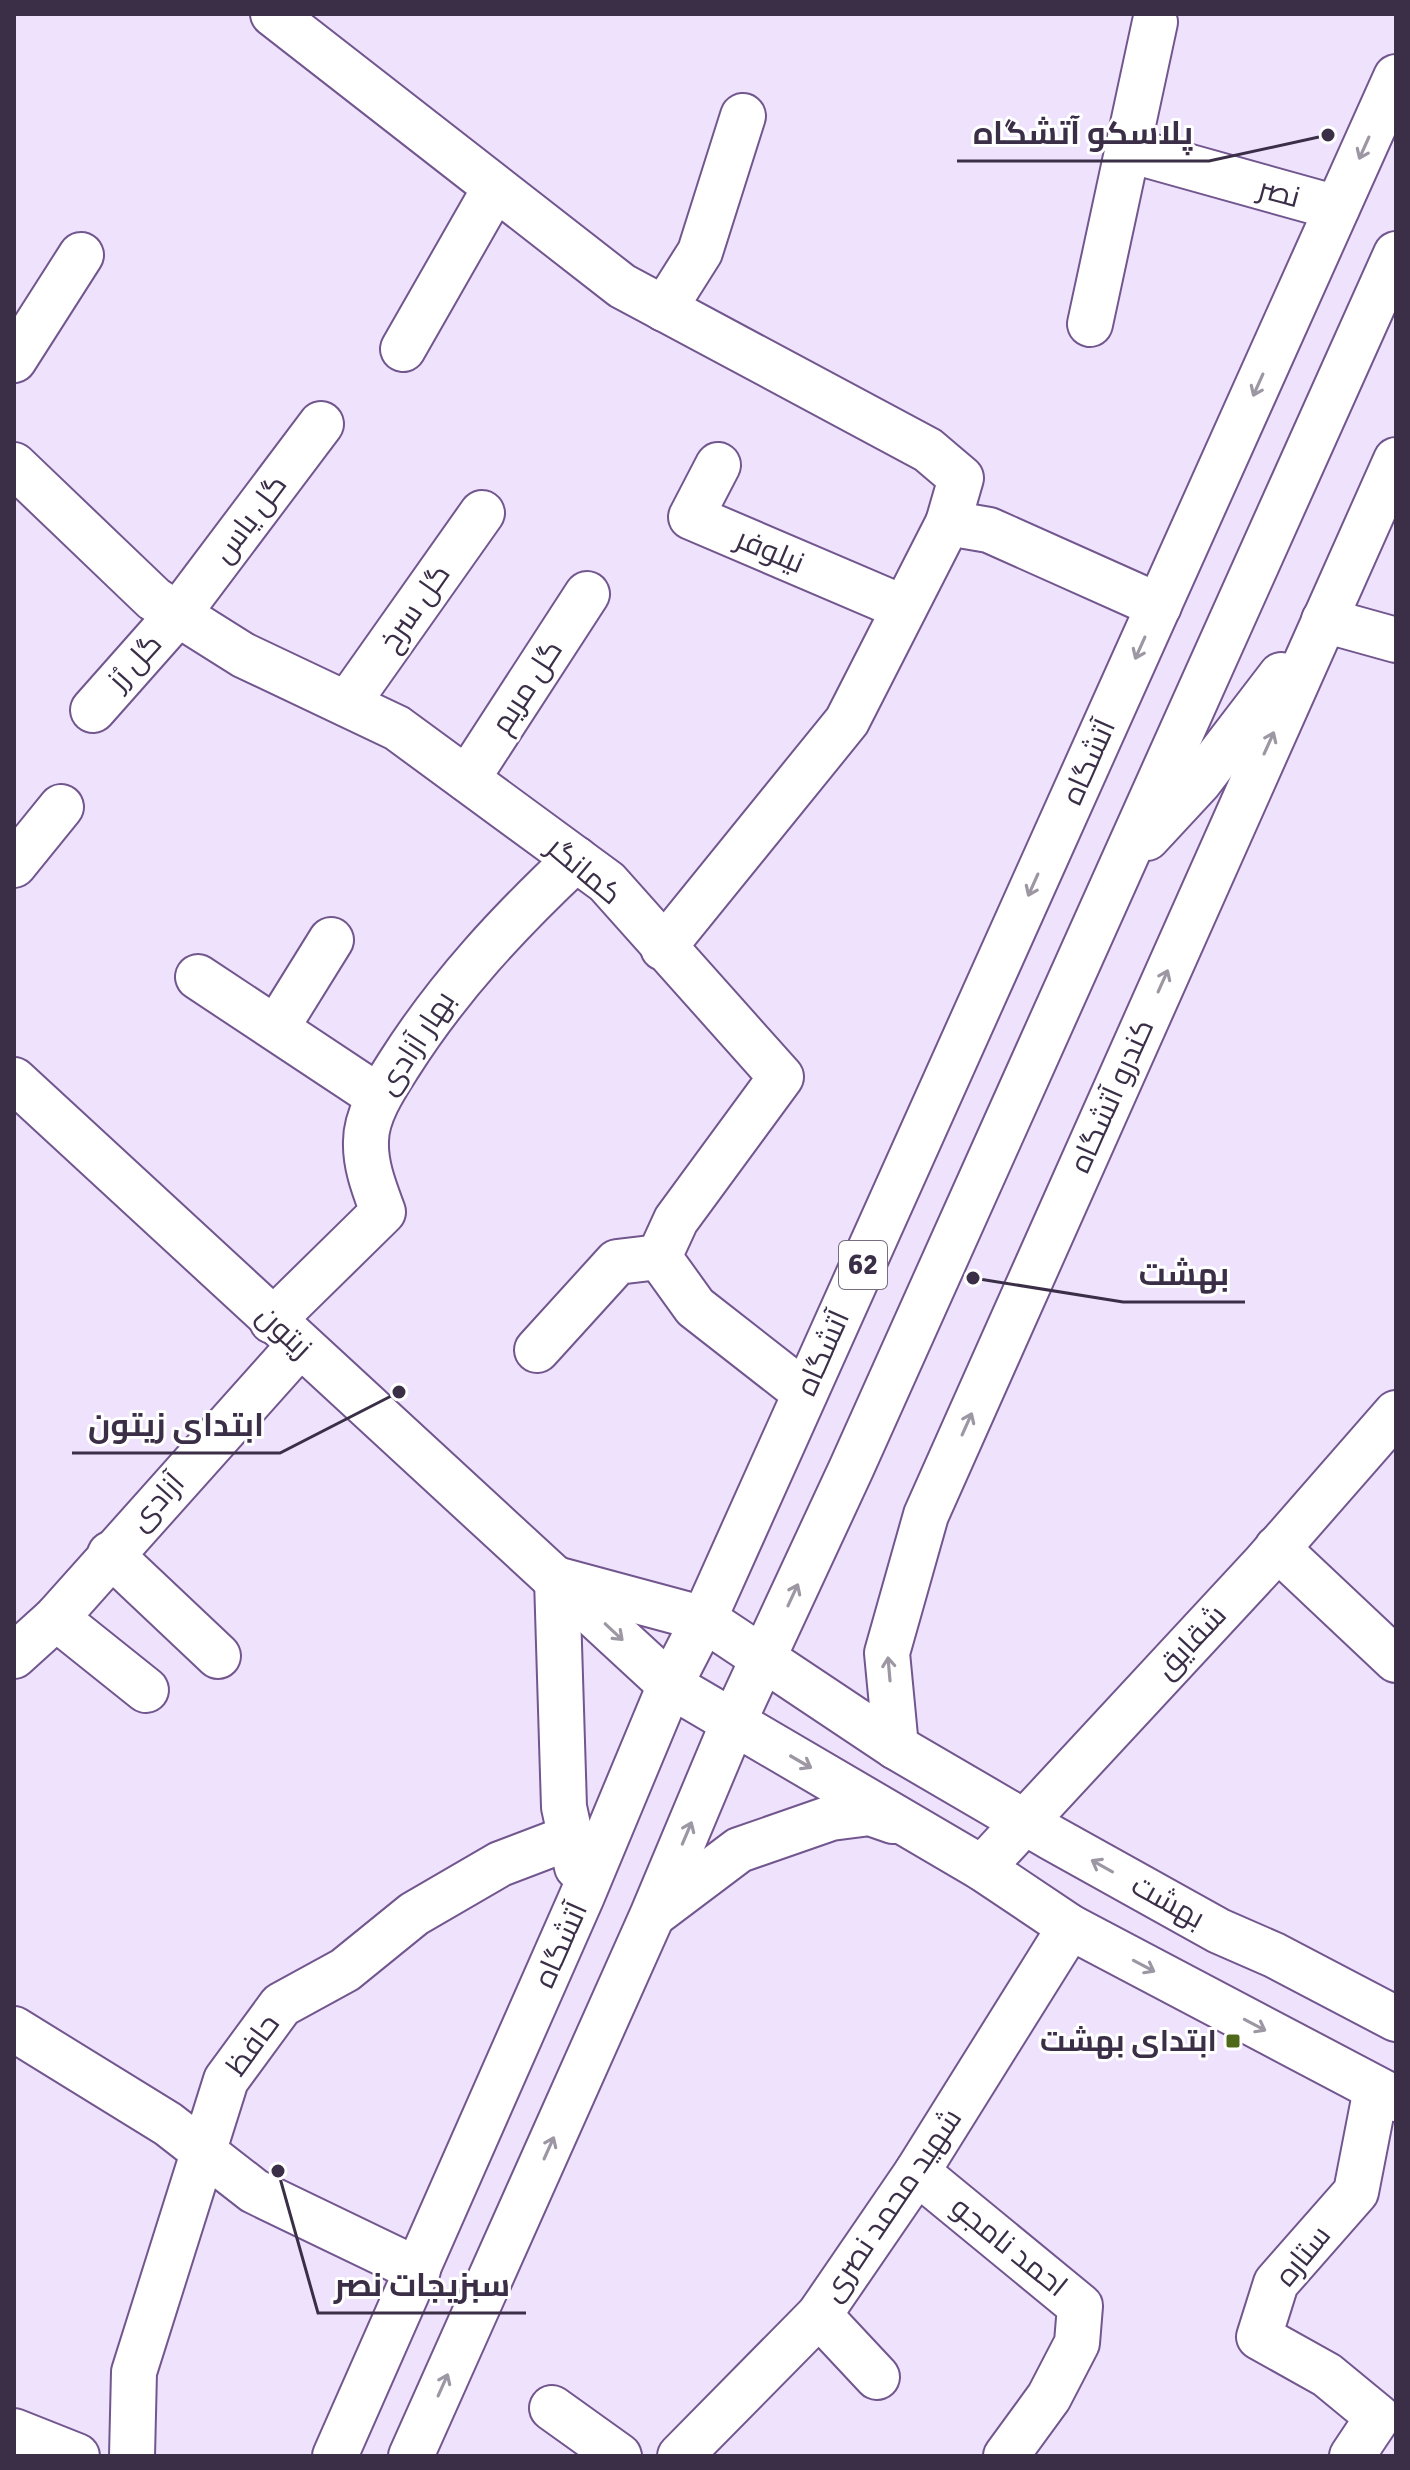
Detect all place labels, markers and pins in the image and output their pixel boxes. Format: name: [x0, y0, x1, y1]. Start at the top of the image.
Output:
callout: پلاسکو آتشگاه: [957, 105, 1209, 161]
callout: بهشت: [1123, 1246, 1245, 1302]
callout: ابتدای زیتون: [72, 1397, 280, 1453]
place label: ابتدای بهشت: [1040, 2023, 1217, 2060]
marker: ابتدای بهشت: [1224, 2032, 1242, 2050]
callout: سبزیجات نصر: [318, 2257, 526, 2313]

